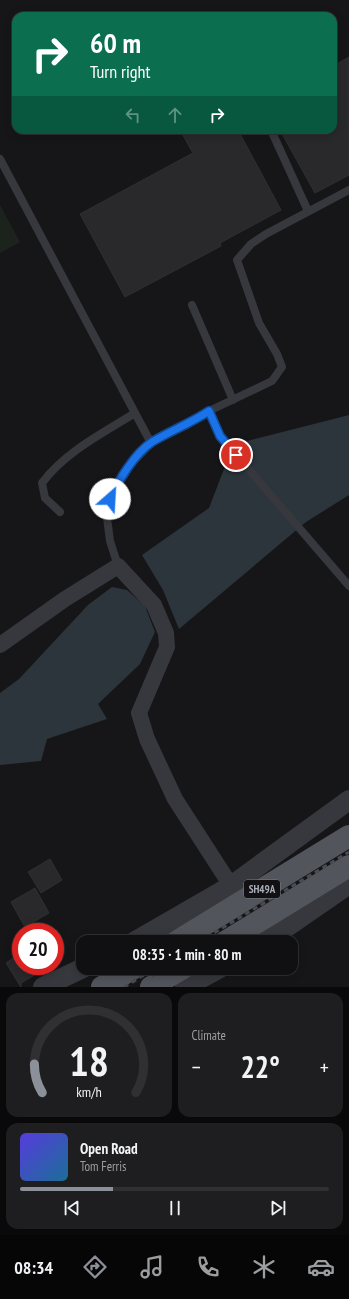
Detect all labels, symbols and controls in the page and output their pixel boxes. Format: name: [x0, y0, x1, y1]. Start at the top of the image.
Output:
text: 60 m: [90, 24, 141, 61]
icon: right: [24, 28, 76, 80]
text: Turn right: [90, 60, 150, 83]
icon: left: [122, 104, 144, 126]
icon: ahead: [164, 104, 186, 126]
icon: right: [206, 104, 228, 126]
pin: [219, 438, 253, 472]
icon: arrive: [225, 444, 247, 466]
position arrow: [89, 478, 131, 520]
road number: SH49A: [244, 880, 280, 898]
speed limit sign: 20: [12, 923, 64, 975]
text: 08:35 · 1 min · 80 m: [133, 945, 241, 964]
text: Climate: [192, 1027, 226, 1044]
text: 18: [69, 1034, 109, 1087]
text: 22°: [240, 1047, 280, 1086]
text: −: [192, 1053, 201, 1081]
text: +: [320, 1053, 329, 1081]
text: km/h: [76, 1082, 101, 1101]
text: Open Road: [80, 1139, 138, 1158]
text: Tom Ferris: [80, 1158, 126, 1175]
icon: previous: [61, 1197, 83, 1219]
icon: pause: [164, 1197, 186, 1219]
icon: next: [267, 1197, 289, 1219]
icon: directions: [81, 1253, 109, 1281]
icon: music: [138, 1253, 166, 1281]
icon: phone: [194, 1253, 222, 1281]
icon: climate: [250, 1253, 278, 1281]
icon: car: [307, 1253, 335, 1281]
text: 08:34: [14, 1256, 53, 1279]

